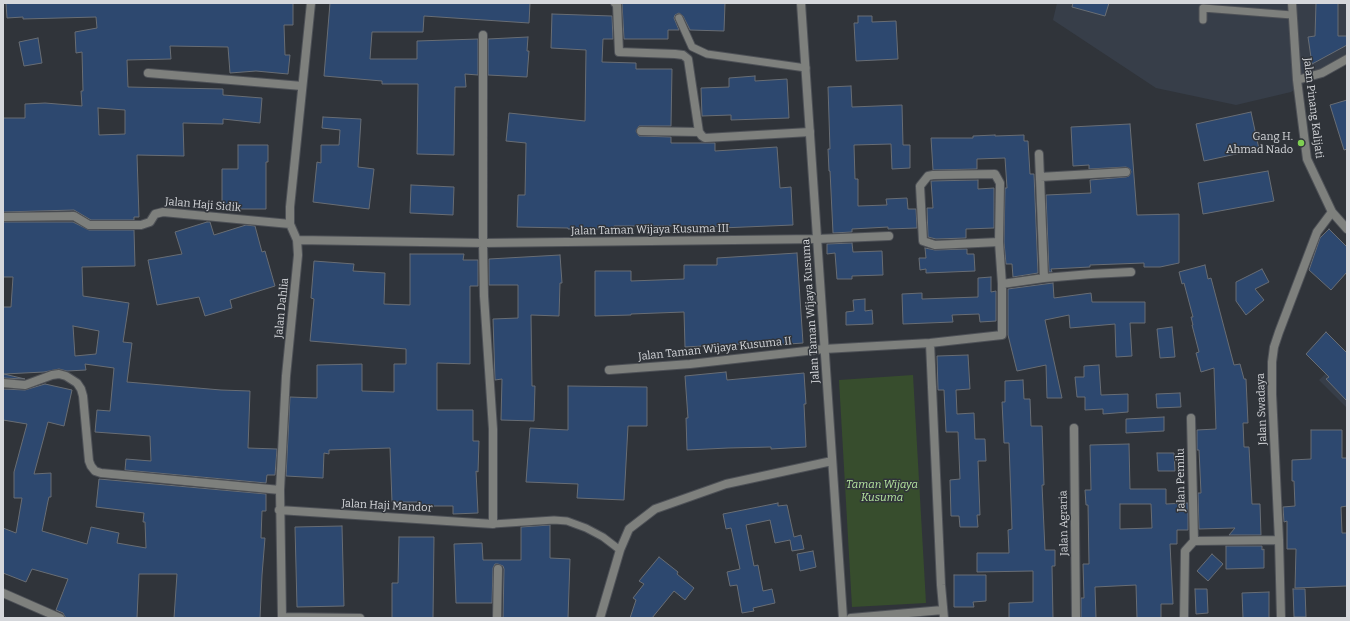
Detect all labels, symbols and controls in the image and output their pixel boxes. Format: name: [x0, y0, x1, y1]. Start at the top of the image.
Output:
street label: Jalan Pinang Kalijati: [1300, 57, 1326, 159]
place label: Gang H. Ahmad Nado: [1226, 130, 1293, 156]
marker: Gang H. Ahmad Nado: [1296, 138, 1306, 148]
street label: Jalan Haji Sidik: [164, 195, 242, 215]
street label: Jalan Taman Wijaya Kusuma III: [571, 222, 729, 238]
street label: Jalan Taman Wijaya Kusuma: [799, 238, 823, 384]
street label: Jalan Dahlia: [272, 277, 292, 339]
street label: Jalan Taman Wijaya Kusuma II: [637, 334, 793, 364]
street label: Jalan Swadaya: [1254, 373, 1270, 445]
street label: Jalan Pemilu: [1174, 448, 1188, 512]
park label: Taman Wijaya Kusuma: [846, 478, 918, 504]
street label: Jalan Agraria: [1057, 490, 1071, 556]
street label: Jalan Haji Mandor: [341, 497, 433, 515]

